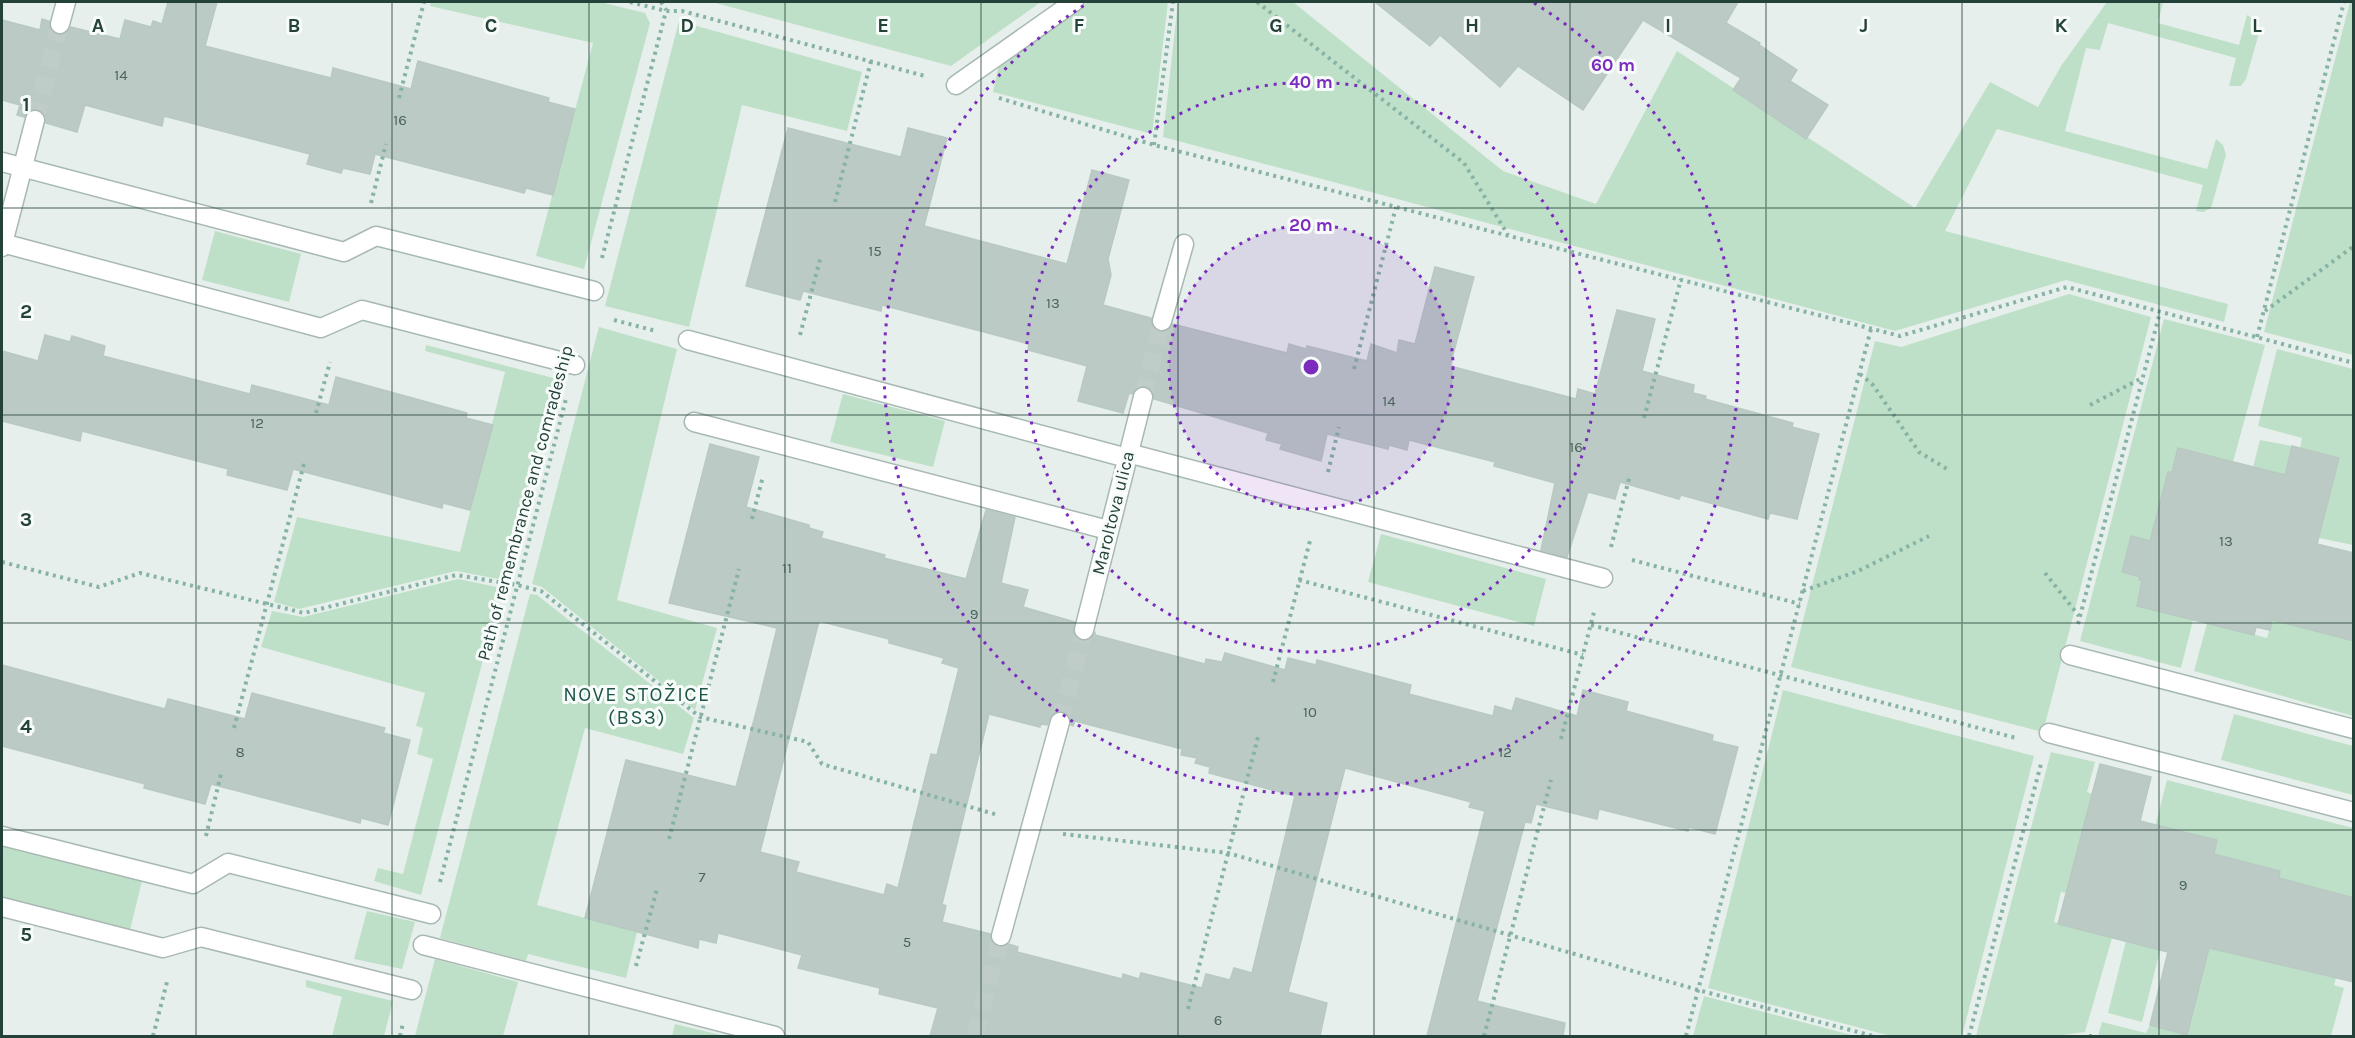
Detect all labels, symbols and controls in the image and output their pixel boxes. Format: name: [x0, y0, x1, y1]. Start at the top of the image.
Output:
text: A: [92, 14, 105, 37]
text: B: [288, 14, 300, 37]
text: C: [485, 14, 497, 37]
text: D: [680, 14, 694, 37]
text: E: [877, 14, 889, 37]
text: F: [1074, 14, 1085, 37]
text: G: [1269, 14, 1283, 37]
text: H: [1465, 14, 1479, 37]
text: I: [1665, 14, 1671, 37]
text: J: [1860, 14, 1868, 37]
text: K: [2054, 14, 2068, 37]
text: L: [2252, 14, 2262, 37]
text: 60 m: [1591, 54, 1635, 76]
house number: 14: [114, 66, 128, 84]
text: 40 m: [1289, 71, 1333, 93]
text: 1: [22, 93, 30, 116]
house number: 16: [393, 111, 407, 129]
text: 20 m: [1289, 214, 1333, 236]
house number: 15: [868, 242, 882, 260]
house number: 13: [1046, 294, 1060, 312]
text: 2: [20, 300, 32, 323]
street label: Path of remembrance and comradeship: [472, 343, 578, 663]
centre of rings: [1301, 357, 1321, 377]
house number: 14: [1382, 392, 1396, 410]
house number: 12: [250, 414, 264, 432]
house number: 16: [1569, 438, 1583, 456]
street label: Maroltova ulica: [1087, 449, 1139, 577]
text: 3: [20, 508, 32, 531]
house number: 13: [2219, 532, 2233, 550]
house number: 11: [782, 559, 792, 577]
house number: 9: [970, 605, 978, 623]
district label: NOVE STOŽICE (BS3): [563, 682, 711, 729]
house number: 10: [1303, 703, 1317, 721]
text: 4: [20, 715, 32, 738]
house number: 8: [235, 743, 245, 761]
house number: 12: [1498, 743, 1512, 761]
house number: 7: [698, 868, 706, 886]
house number: 9: [2179, 876, 2187, 894]
text: 5: [20, 923, 32, 946]
house number: 5: [903, 933, 911, 951]
house number: 6: [1214, 1011, 1222, 1029]

